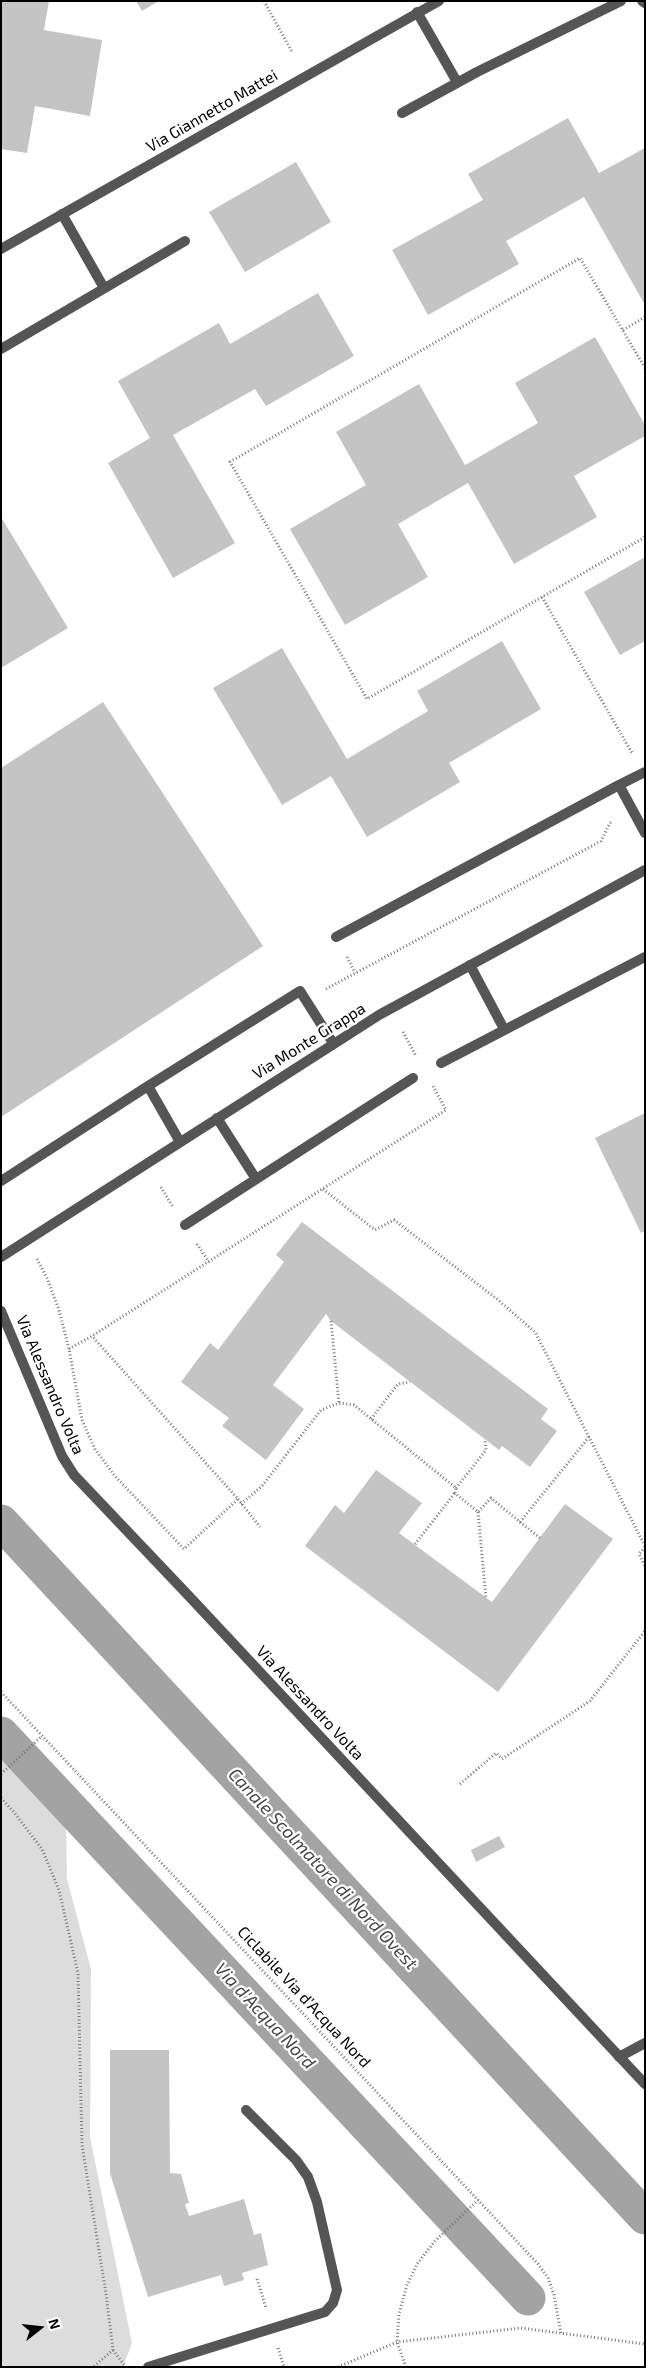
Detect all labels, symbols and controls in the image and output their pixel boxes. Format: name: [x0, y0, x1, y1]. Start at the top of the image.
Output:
street label: Via Giannetto Mattei: [143, 66, 281, 156]
street label: Via Monte Grappa: [249, 999, 369, 1083]
street label: Via Alessandro Volta: [12, 1312, 88, 1458]
street label: Via Alessandro Volta: [252, 1642, 368, 1764]
water label: Canale Scolmatore di Nord Ovest: [224, 1764, 422, 1974]
street label: Ciclabile Via d’Acqua Nord: [233, 1922, 375, 2072]
water label: Via d'Acqua Nord: [210, 1958, 320, 2074]
north arrow: [15, 2303, 65, 2353]
text: N: [45, 2317, 64, 2331]

